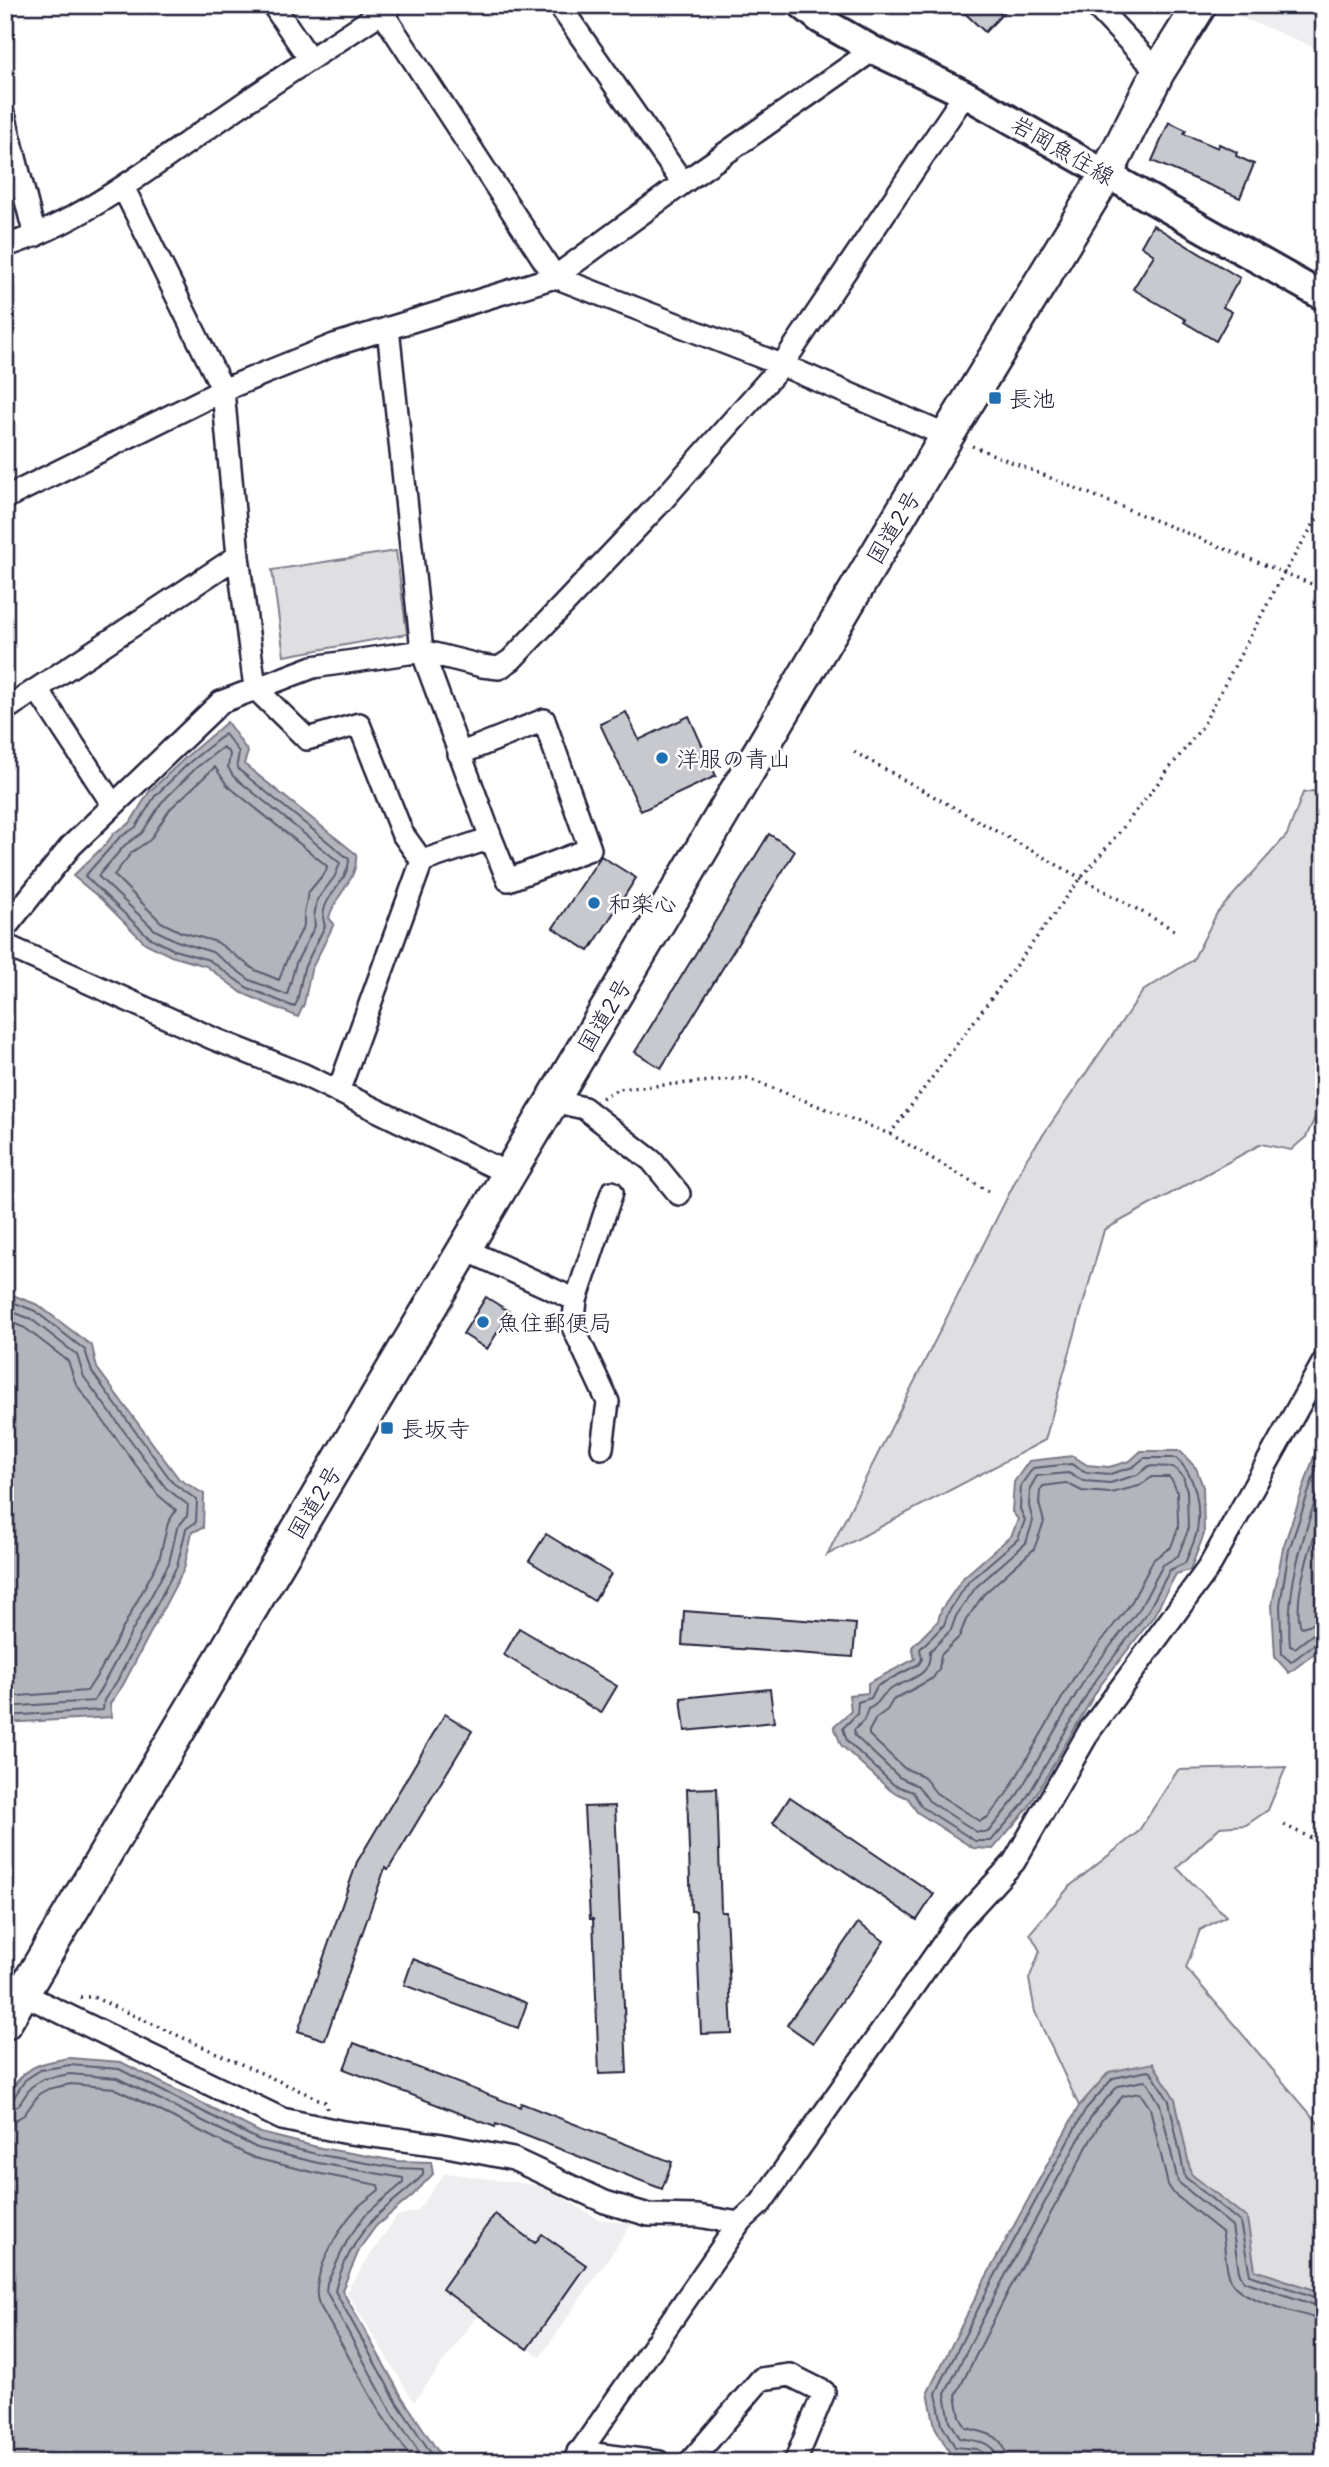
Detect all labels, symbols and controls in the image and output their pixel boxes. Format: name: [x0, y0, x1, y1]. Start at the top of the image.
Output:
street label: 岩岡魚住線: [1006, 109, 1120, 191]
place label: 長池: [1009, 384, 1055, 413]
marker: 長池: [987, 390, 1003, 406]
street label: 国道2号: [860, 485, 926, 569]
place label: 洋服の青山: [676, 744, 791, 773]
marker: 洋服の青山: [654, 750, 670, 766]
place label: 和楽心: [608, 889, 677, 918]
marker: 和楽心: [586, 895, 602, 911]
street label: 国道2号: [571, 973, 637, 1057]
place label: 魚住郵便局: [497, 1308, 612, 1337]
marker: 魚住郵便局: [475, 1314, 491, 1330]
place label: 長坂寺: [401, 1414, 470, 1443]
marker: 長坂寺: [379, 1420, 395, 1436]
street label: 国道2号: [281, 1460, 347, 1544]

